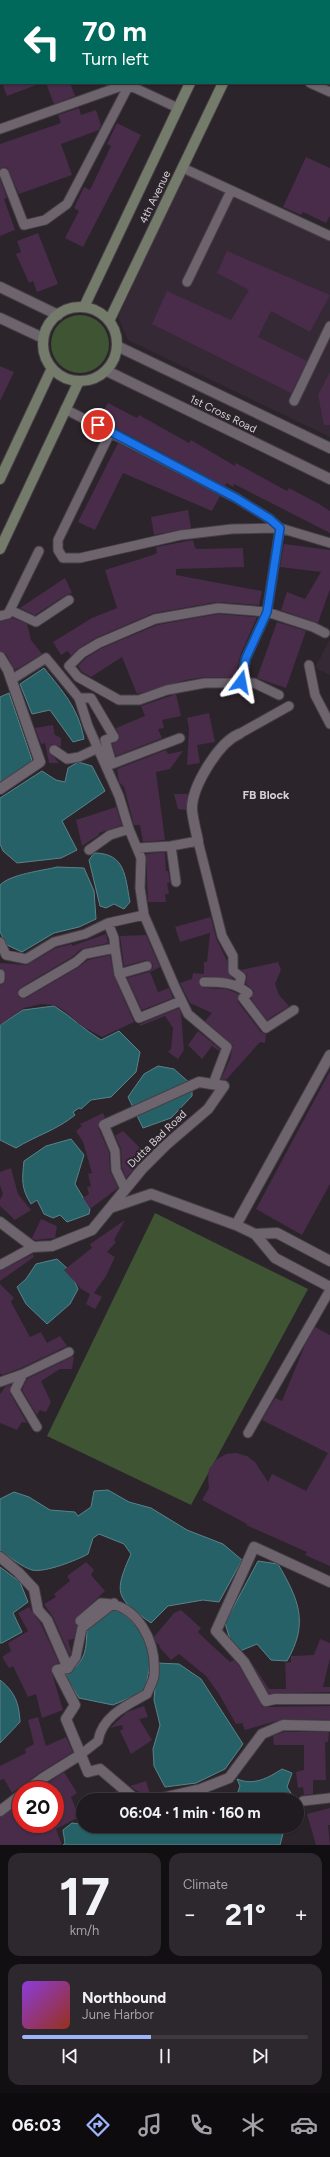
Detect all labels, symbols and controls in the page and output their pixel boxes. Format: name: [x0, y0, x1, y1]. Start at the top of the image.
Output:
text: 70 m: [82, 14, 147, 48]
icon: left: [16, 16, 68, 68]
text: Turn left: [82, 48, 149, 70]
street label: 4th Avenue: [137, 169, 173, 225]
street label: 1st Cross Road: [187, 392, 259, 436]
pin: [81, 408, 115, 442]
icon: arrive: [87, 414, 109, 436]
position arrow: [220, 661, 262, 703]
district label: FB Block: [242, 788, 290, 802]
street label: Dutta Bad Road: [125, 1108, 189, 1170]
speed limit sign: 20: [12, 1781, 64, 1833]
text: 06:04 · 1 min · 160 m: [119, 1804, 261, 1822]
text: 17: [59, 1866, 110, 1928]
text: Climate: [183, 1877, 228, 1892]
text: 21°: [225, 1896, 266, 1933]
text: −: [183, 1901, 197, 1928]
text: +: [294, 1901, 308, 1928]
text: km/h: [70, 1923, 99, 1938]
text: Northbound: [82, 1989, 166, 2007]
text: June Harbor: [82, 2007, 154, 2022]
icon: previous: [59, 2045, 81, 2067]
icon: pause: [154, 2045, 176, 2067]
icon: next: [249, 2045, 271, 2067]
icon: directions: [84, 2111, 112, 2139]
icon: music: [136, 2111, 164, 2139]
icon: phone: [187, 2111, 215, 2139]
icon: climate: [239, 2111, 267, 2139]
icon: car: [290, 2111, 318, 2139]
text: 06:03: [12, 2114, 61, 2136]

